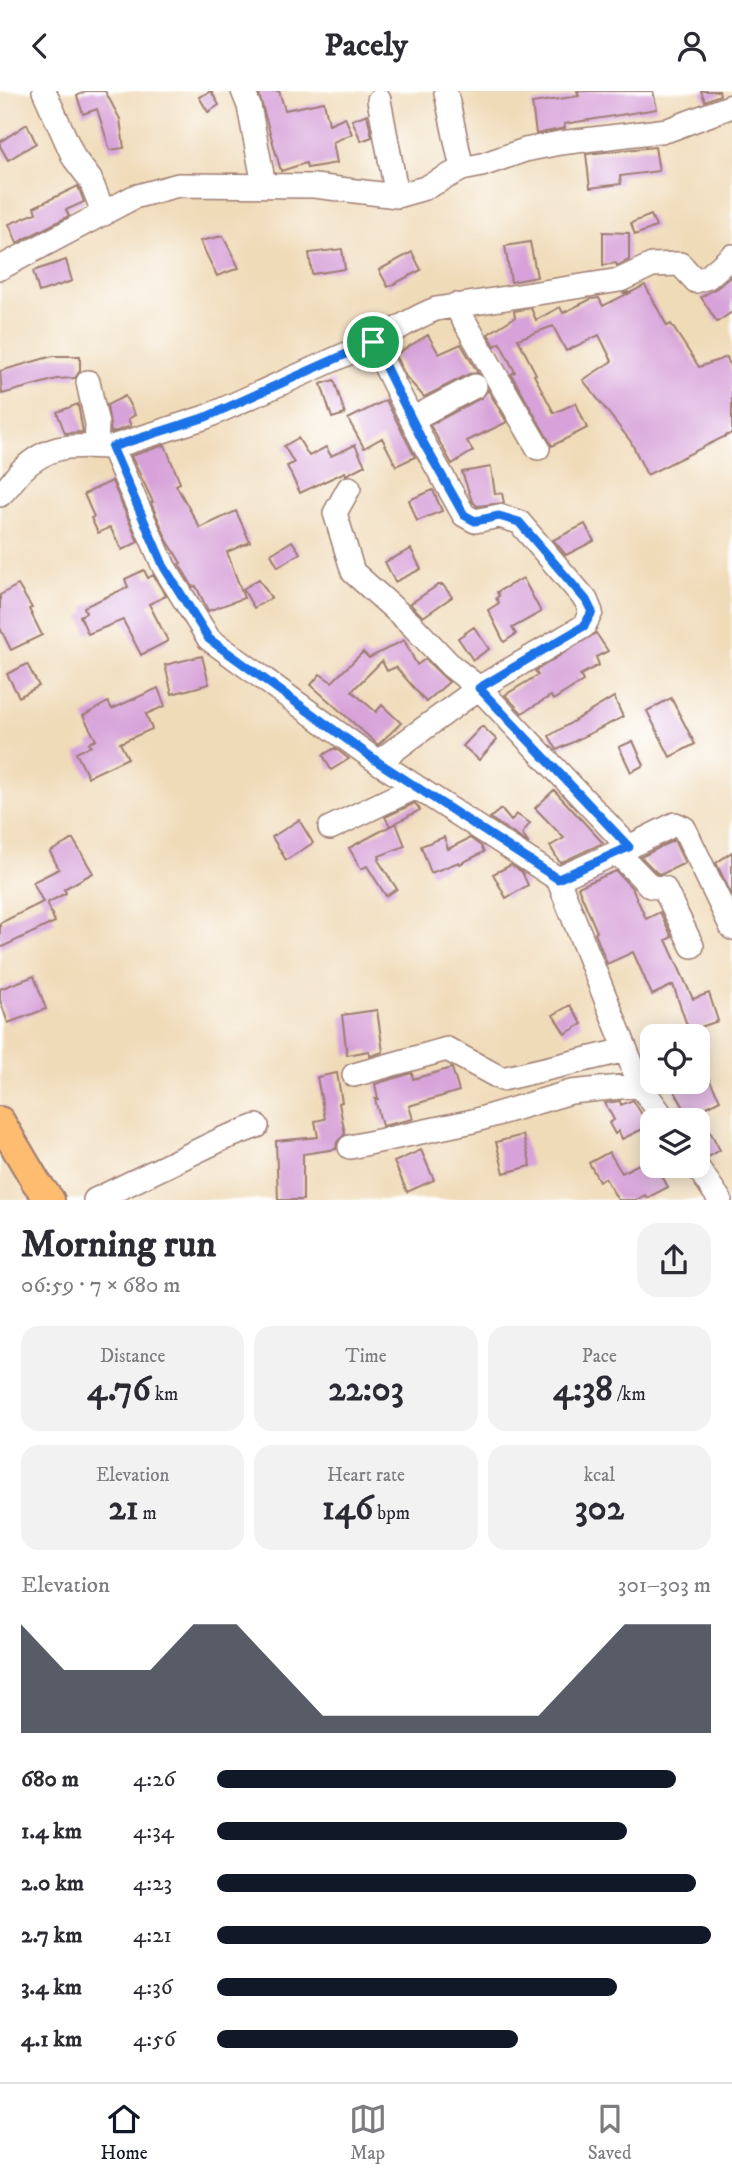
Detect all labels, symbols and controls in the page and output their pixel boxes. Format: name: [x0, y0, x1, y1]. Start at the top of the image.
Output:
text: Pacely: [324, 26, 408, 66]
icon: back: [21, 27, 59, 65]
icon: person: [673, 27, 711, 65]
pin: [343, 312, 403, 372]
icon: arrive: [354, 323, 392, 361]
map controls: [640, 1024, 710, 1178]
button: locate: [640, 1024, 710, 1094]
button: layers: [640, 1108, 710, 1178]
text: Morning run: [21, 1221, 216, 1269]
button: share: [637, 1223, 711, 1297]
text: 06:59 · 7 × 680 m: [21, 1271, 181, 1300]
text: Distance: [100, 1345, 165, 1368]
text: Time: [345, 1345, 387, 1368]
text: Pace: [582, 1345, 617, 1368]
text: 4.76: [87, 1368, 151, 1412]
text: 22:03: [328, 1368, 404, 1412]
text: 4:38: [553, 1368, 613, 1412]
text: km: [151, 1383, 178, 1406]
text: /km: [613, 1383, 646, 1406]
text: Elevation: [96, 1464, 169, 1487]
text: Heart rate: [327, 1464, 405, 1487]
text: kcal: [584, 1464, 615, 1487]
text: 21: [108, 1487, 139, 1531]
text: 146: [322, 1487, 373, 1531]
text: 302: [575, 1487, 624, 1531]
text: m: [139, 1502, 157, 1525]
text: bpm: [373, 1502, 410, 1525]
text: Elevation: [21, 1571, 110, 1600]
text: 301–303 m: [618, 1571, 711, 1600]
text: 680 m: [21, 1765, 79, 1794]
text: 4:26: [133, 1765, 176, 1794]
text: 1.4 km: [21, 1817, 82, 1846]
text: 4:34: [133, 1817, 174, 1846]
text: 2.0 km: [21, 1869, 84, 1898]
text: 4:23: [133, 1869, 172, 1898]
text: 2.7 km: [21, 1921, 82, 1950]
text: 4:21: [133, 1921, 172, 1950]
text: 3.4 km: [21, 1973, 82, 2002]
text: 4:36: [133, 1973, 173, 2002]
text: 4.1 km: [21, 2025, 82, 2054]
text: 4:56: [133, 2025, 176, 2054]
tab: Home: [101, 2100, 148, 2165]
tab: Map: [349, 2100, 387, 2165]
tab: Saved: [588, 2100, 631, 2165]

